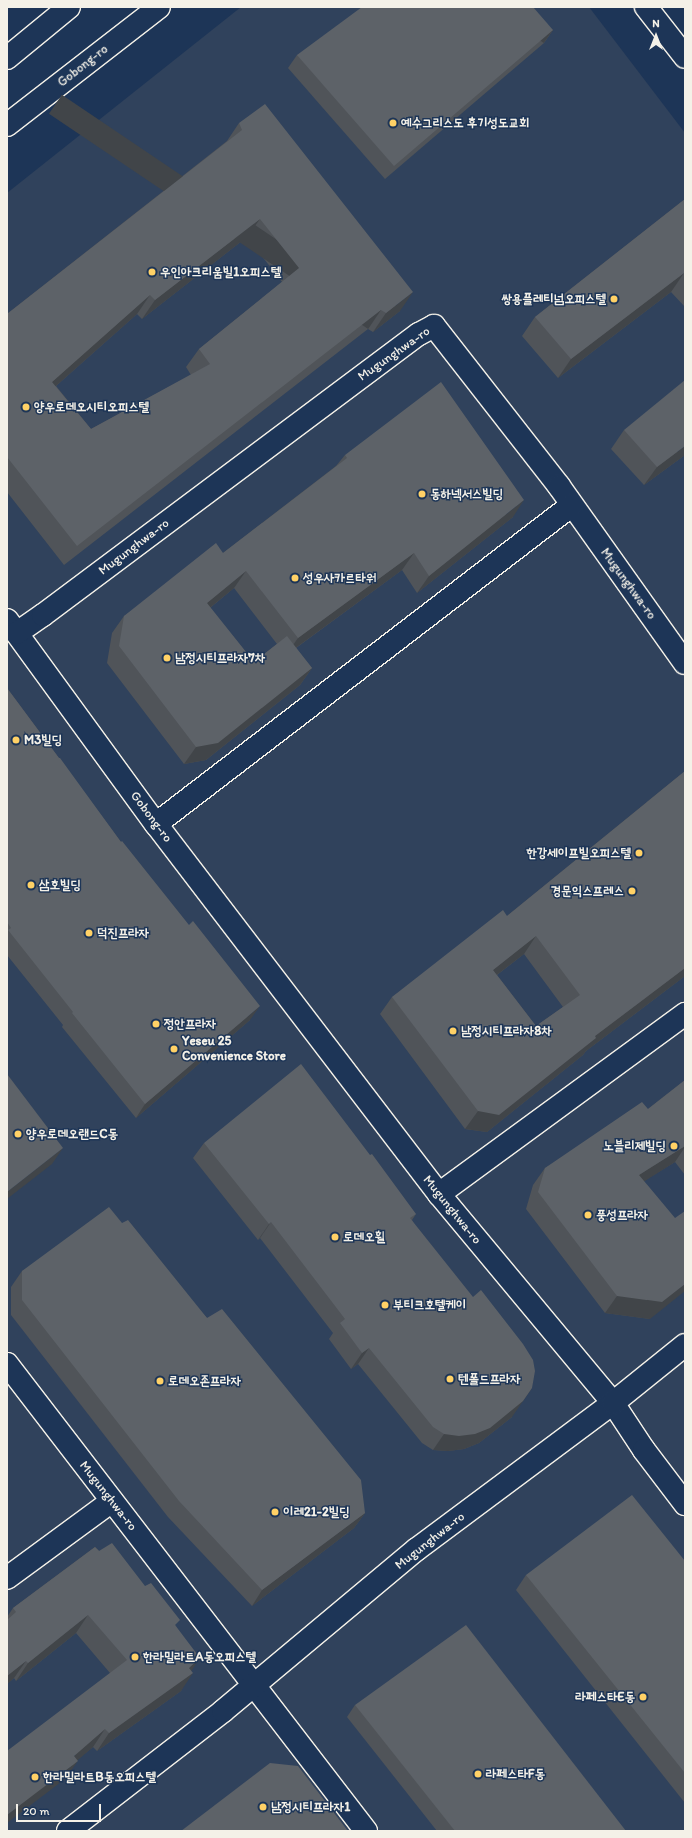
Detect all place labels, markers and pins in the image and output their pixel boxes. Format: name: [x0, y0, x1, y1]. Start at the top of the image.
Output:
place label: 예수그리스도 후기성도교회: [401, 115, 529, 131]
marker: 예수그리스도 후기성도교회: [388, 118, 398, 128]
place label: 우인아크리움빌1오피스텔: [160, 264, 281, 280]
marker: 우인아크리움빌1오피스텔: [147, 267, 157, 277]
place label: 쌍용플레티넘오피스텔: [501, 291, 606, 307]
marker: 쌍용플레티넘오피스텔: [609, 294, 619, 304]
place label: 양우로데오시티오피스텔: [34, 399, 149, 415]
marker: 양우로데오시티오피스텔: [21, 402, 31, 412]
place label: 동하넥서스빌딩: [430, 486, 503, 502]
marker: 동하넥서스빌딩: [417, 489, 427, 499]
place label: 성우사카르타워: [303, 570, 376, 586]
marker: 성우사카르타워: [290, 573, 300, 583]
place label: 남정시티프라자7차: [175, 650, 265, 666]
marker: 남정시티프라자7차: [162, 653, 172, 663]
place label: M3빌딩: [24, 732, 62, 748]
marker: M3빌딩: [11, 735, 21, 745]
place label: 한강세이프빌오피스텔: [526, 845, 631, 861]
marker: 한강세이프빌오피스텔: [634, 848, 644, 858]
place label: 삼호빌딩: [39, 877, 81, 893]
marker: 삼호빌딩: [26, 880, 36, 890]
place label: 경문익스프레스: [551, 883, 624, 899]
marker: 경문익스프레스: [627, 886, 637, 896]
place label: 덕진프라자: [97, 925, 149, 941]
marker: 덕진프라자: [84, 928, 94, 938]
place label: 정안프라자: [164, 1016, 216, 1032]
marker: 정안프라자: [151, 1019, 161, 1029]
place label: 남정시티프라자8차: [461, 1023, 552, 1039]
marker: 남정시티프라자8차: [448, 1026, 458, 1036]
place label: Yeseu 25 Convenience Store: [182, 1034, 286, 1065]
marker: Yeseu 25 Convenience Store: [169, 1044, 179, 1054]
place label: 양우로데오랜드C동: [26, 1126, 118, 1142]
marker: 양우로데오랜드C동: [13, 1129, 23, 1139]
place label: 노블리제빌딩: [603, 1138, 666, 1154]
marker: 노블리제빌딩: [669, 1141, 679, 1151]
place label: 풍성프라자: [596, 1207, 648, 1223]
marker: 풍성프라자: [583, 1210, 593, 1220]
place label: 로데오휠: [343, 1229, 385, 1245]
marker: 로데오휠: [330, 1232, 340, 1242]
place label: 부티크호텔케이: [393, 1297, 466, 1313]
marker: 부티크호텔케이: [380, 1300, 390, 1310]
place label: 텐폴드프라자: [458, 1371, 521, 1387]
place label: 로데오존프라자: [168, 1373, 241, 1389]
marker: 텐폴드프라자: [445, 1374, 455, 1384]
marker: 로데오존프라자: [155, 1376, 165, 1386]
place label: 이레21-2빌딩: [283, 1504, 350, 1520]
marker: 이레21-2빌딩: [270, 1507, 280, 1517]
place label: 한라밀라트A동오피스텔: [143, 1649, 256, 1665]
marker: 한라밀라트A동오피스텔: [130, 1652, 140, 1662]
place label: 라페스타E동: [576, 1689, 635, 1705]
marker: 라페스타E동: [638, 1692, 648, 1702]
place label: 라페스타F동: [486, 1766, 545, 1782]
place label: 한라밀라트B동오피스텔: [43, 1769, 156, 1785]
marker: 라페스타F동: [473, 1769, 483, 1779]
marker: 한라밀라트B동오피스텔: [30, 1772, 40, 1782]
place label: 남정시티프라자1: [271, 1799, 350, 1815]
marker: 남정시티프라자1: [258, 1802, 268, 1812]

